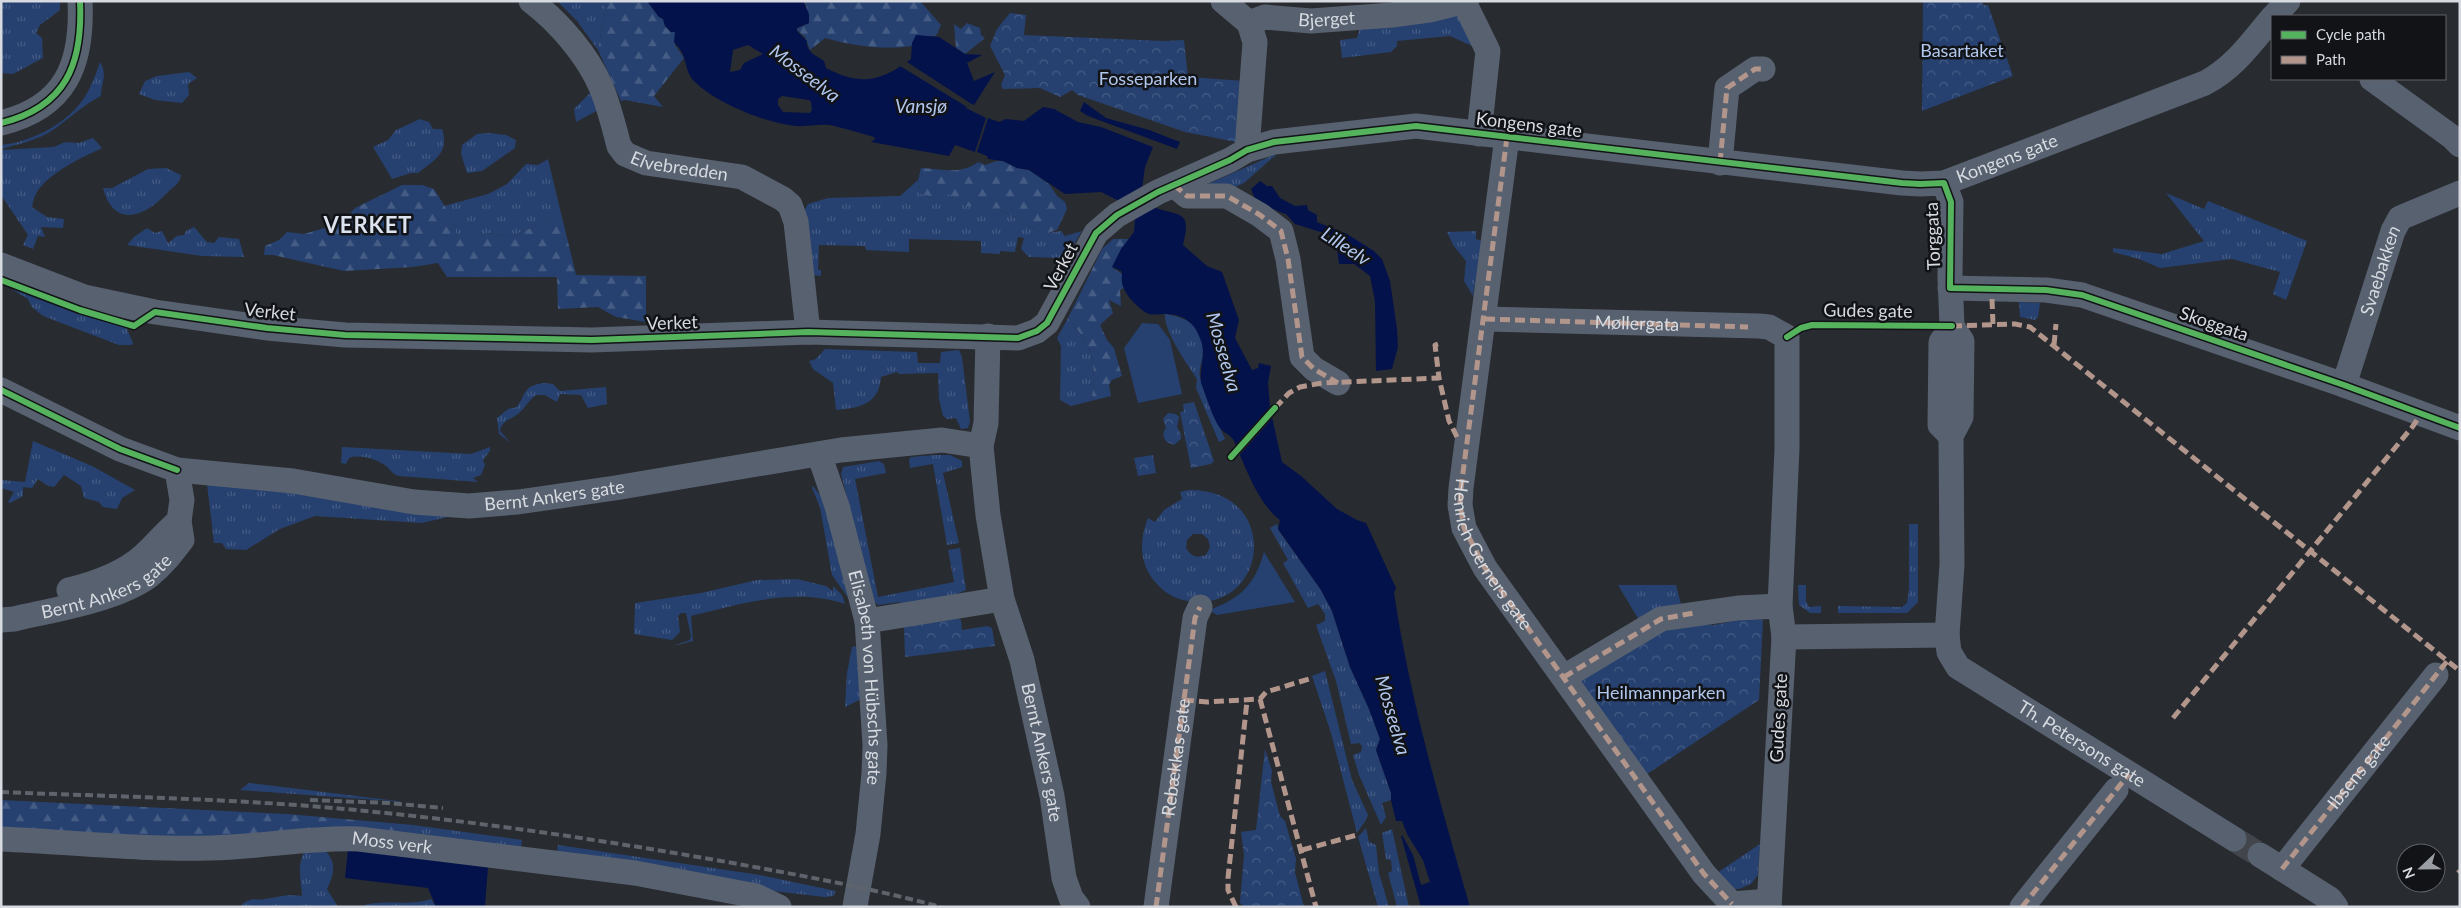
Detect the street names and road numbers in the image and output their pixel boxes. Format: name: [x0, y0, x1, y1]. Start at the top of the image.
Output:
street label: Bjerget: [1298, 6, 1356, 31]
street label: Kongens gate: [1475, 107, 1583, 141]
street label: Kongens gate: [1953, 128, 2061, 187]
street label: Elvebredden: [627, 146, 730, 185]
street label: Torggata: [1920, 202, 1944, 270]
street label: Svaebakken: [2355, 221, 2404, 318]
street label: Verket: [1038, 238, 1082, 294]
street label: Verket: [243, 297, 297, 325]
street label: Gudes gate: [1823, 298, 1913, 322]
street label: Skoggata: [2177, 301, 2252, 345]
street label: Verket: [646, 310, 699, 334]
street label: Møllergata: [1594, 310, 1680, 335]
street label: Bernt Ankers gate: [483, 475, 626, 515]
street label: Henrich Gerners gate: [1450, 477, 1538, 634]
street label: Bernt Ankers gate: [39, 549, 176, 623]
street label: Elisabeth von Hübschs gate: [844, 568, 887, 786]
street label: Gudes gate: [1765, 673, 1791, 763]
street label: Bernt Ankers gate: [1017, 681, 1068, 823]
street label: Th. Petersons gate: [2014, 695, 2150, 791]
street label: Rebækkas gate: [1156, 697, 1194, 817]
street label: Ibsens gate: [2322, 730, 2395, 813]
street label: Moss verk: [351, 826, 434, 858]

